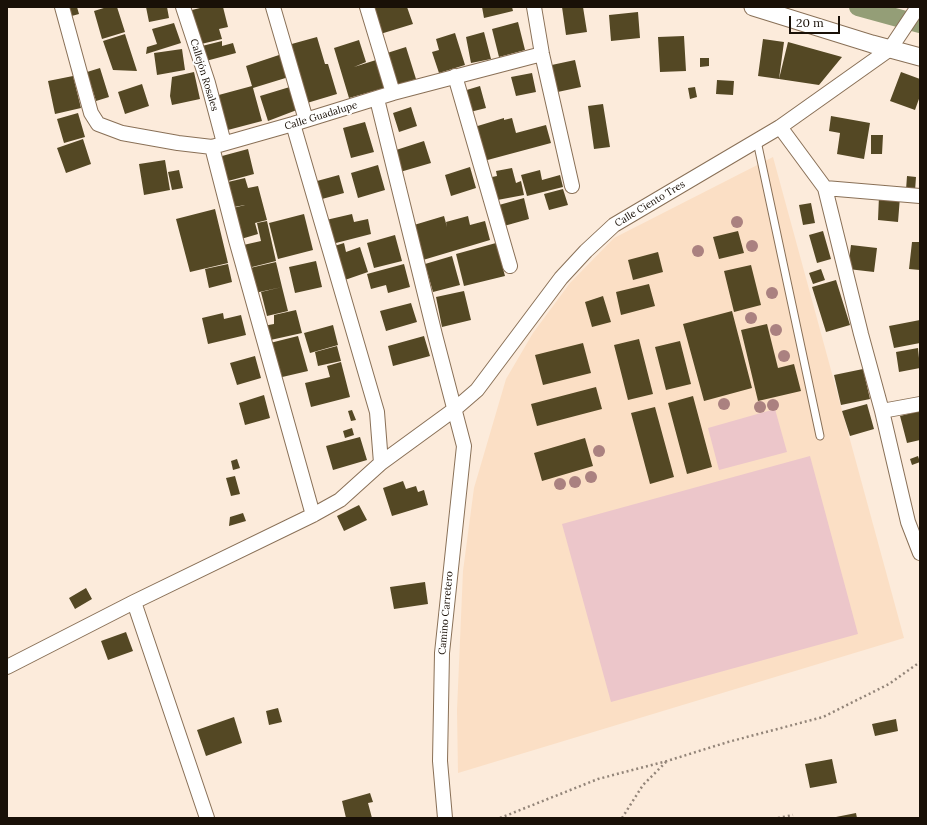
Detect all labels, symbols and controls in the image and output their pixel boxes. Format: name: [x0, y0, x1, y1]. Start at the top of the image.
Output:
scale bar: [791, 8, 842, 34]
text: 20 m: [796, 15, 824, 30]
street label: Callejón Rosales: [187, 37, 221, 113]
street label: Calle Guadalupe: [283, 99, 359, 133]
street label: Calle Ciento Tres: [613, 178, 687, 230]
street label: Camino Carretero: [436, 571, 456, 655]

